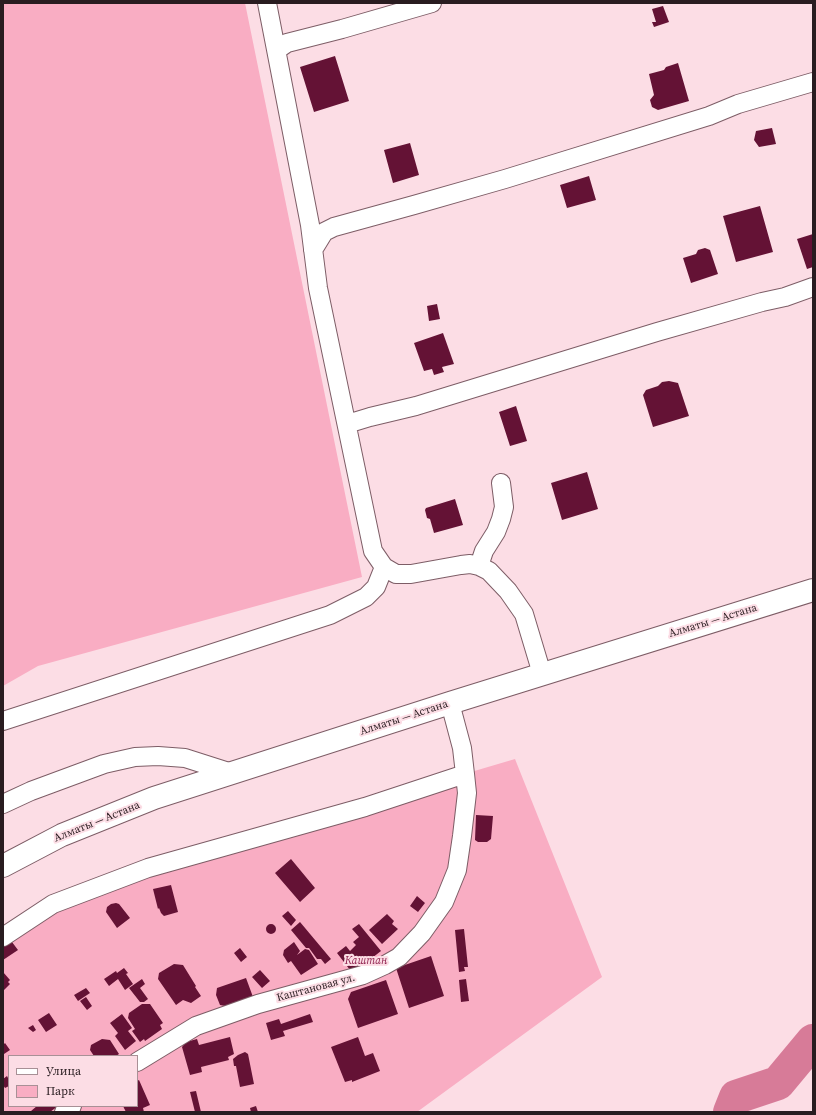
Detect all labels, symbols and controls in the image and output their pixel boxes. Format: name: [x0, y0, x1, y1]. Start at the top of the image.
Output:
street label: Алматы — Астана: [667, 601, 759, 641]
street label: Алматы — Астана: [358, 698, 450, 738]
street label: Алматы — Астана: [52, 799, 142, 845]
park label: Каштан: [345, 954, 387, 968]
street label: Каштановая ул.: [275, 971, 357, 1005]
legend: [8, 1055, 138, 1107]
text: Улица: [46, 1063, 81, 1079]
text: Парк: [46, 1083, 75, 1099]

